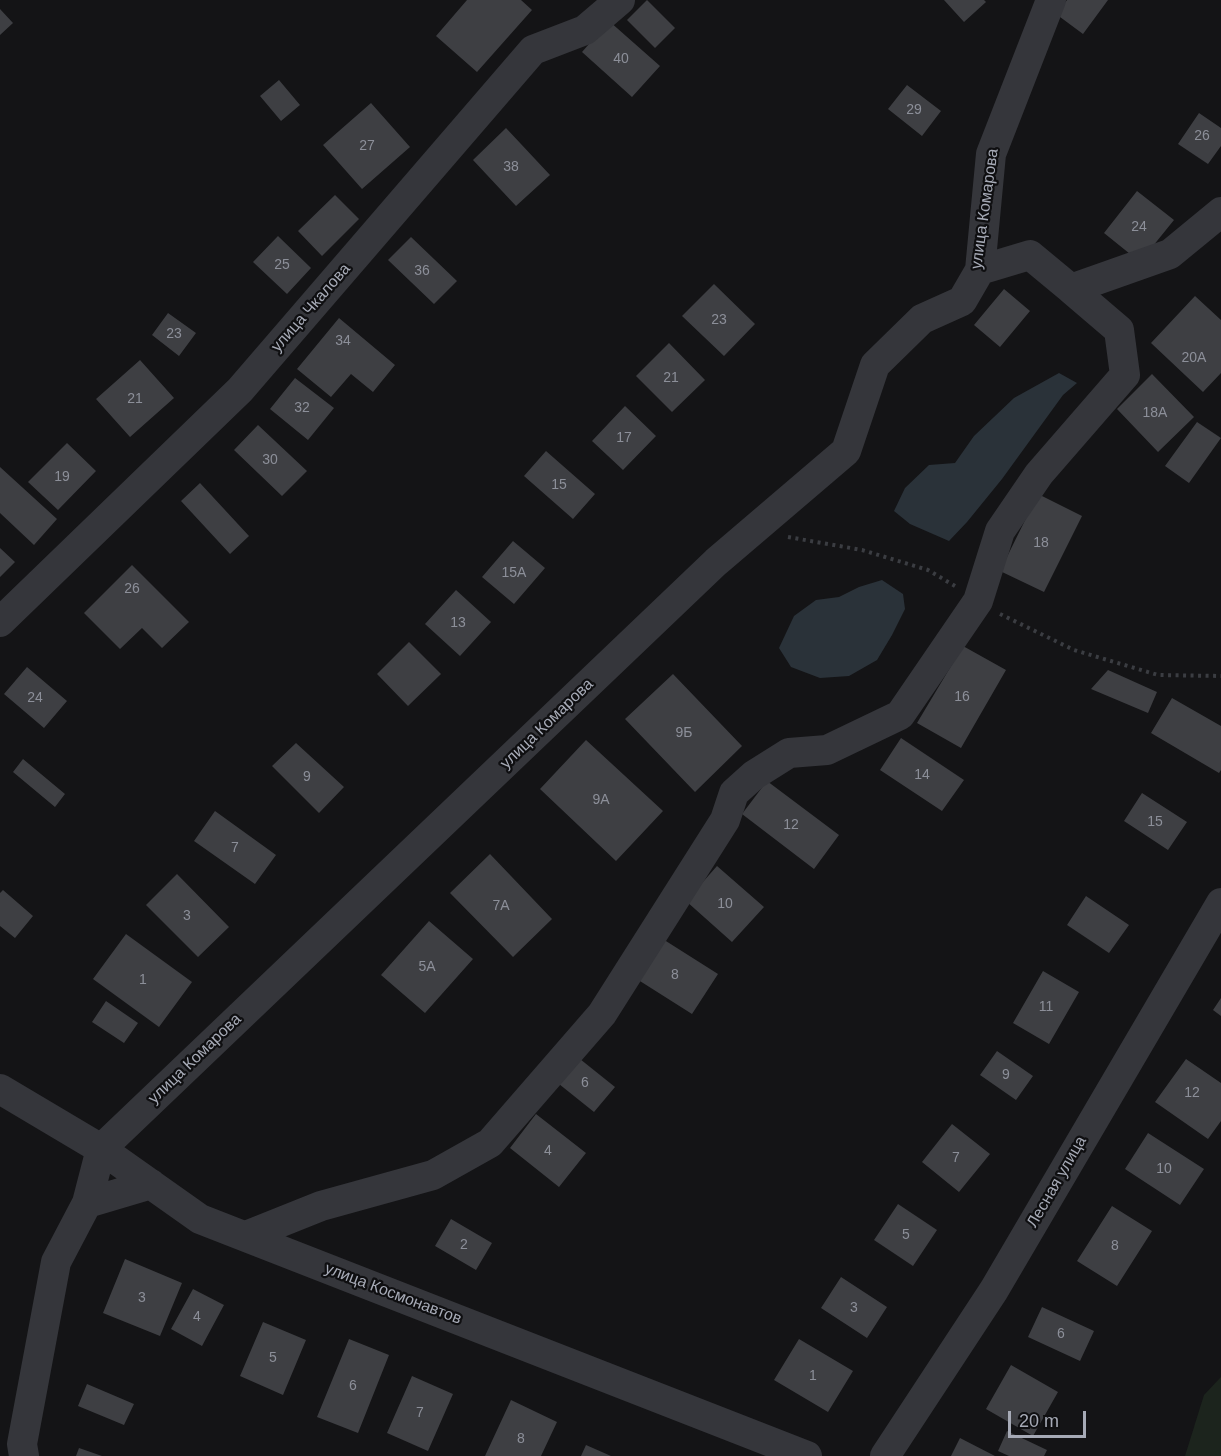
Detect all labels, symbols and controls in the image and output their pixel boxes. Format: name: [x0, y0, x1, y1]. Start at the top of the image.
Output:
house number: 40: [613, 51, 629, 67]
house number: 29: [906, 102, 922, 118]
house number: 26: [1194, 128, 1210, 144]
house number: 27: [359, 138, 375, 154]
street label: улица Комарова: [967, 147, 1003, 271]
house number: 38: [503, 159, 519, 175]
house number: 24: [1131, 219, 1147, 235]
house number: 25: [274, 257, 290, 273]
street label: улица Чкалова: [267, 260, 355, 356]
house number: 36: [414, 263, 430, 279]
house number: 23: [711, 312, 727, 328]
house number: 23: [166, 326, 182, 342]
house number: 34: [335, 333, 351, 349]
house number: 20А: [1182, 350, 1206, 366]
house number: 21: [663, 370, 679, 386]
house number: 21: [127, 391, 143, 407]
house number: 32: [294, 400, 310, 416]
house number: 18А: [1143, 405, 1167, 421]
house number: 17: [616, 430, 632, 446]
house number: 30: [262, 452, 278, 468]
house number: 19: [54, 469, 70, 485]
house number: 15: [551, 477, 567, 493]
house number: 18: [1033, 535, 1049, 551]
house number: 15А: [502, 565, 526, 581]
house number: 26: [124, 581, 140, 597]
house number: 13: [450, 615, 466, 631]
street label: улица Комарова: [497, 675, 597, 773]
house number: 16: [954, 689, 970, 705]
house number: 24: [27, 690, 43, 706]
house number: 9Б: [676, 725, 692, 741]
house number: 14: [914, 767, 930, 783]
house number: 9: [303, 769, 311, 785]
house number: 9А: [592, 792, 610, 808]
house number: 15: [1147, 814, 1163, 830]
house number: 12: [783, 817, 799, 833]
house number: 7: [231, 840, 239, 856]
house number: 10: [717, 896, 733, 912]
house number: 7А: [492, 898, 510, 914]
house number: 3: [183, 908, 191, 924]
house number: 5А: [418, 959, 436, 975]
house number: 8: [671, 967, 679, 983]
house number: 1: [139, 972, 147, 988]
house number: 11: [1039, 999, 1053, 1015]
street label: улица Комарова: [145, 1010, 245, 1108]
house number: 9: [1002, 1067, 1010, 1083]
house number: 6: [581, 1075, 589, 1091]
house number: 12: [1184, 1085, 1200, 1101]
street label: Лесная улица: [1023, 1133, 1091, 1231]
house number: 4: [544, 1143, 552, 1159]
house number: 7: [952, 1150, 960, 1166]
house number: 10: [1156, 1161, 1172, 1177]
house number: 5: [902, 1227, 910, 1243]
house number: 2: [460, 1237, 468, 1253]
house number: 8: [1111, 1238, 1119, 1254]
street label: улица Космонавтов: [322, 1259, 464, 1329]
house number: 3: [138, 1290, 146, 1306]
house number: 3: [850, 1300, 858, 1316]
house number: 4: [193, 1309, 201, 1325]
house number: 6: [1057, 1326, 1065, 1342]
house number: 5: [269, 1350, 277, 1366]
house number: 1: [809, 1368, 817, 1384]
house number: 6: [349, 1378, 357, 1394]
scale bar: [1011, 1399, 1089, 1437]
house number: 7: [416, 1405, 424, 1421]
text: 20 m: [1019, 1411, 1059, 1431]
house number: 8: [517, 1431, 525, 1447]

